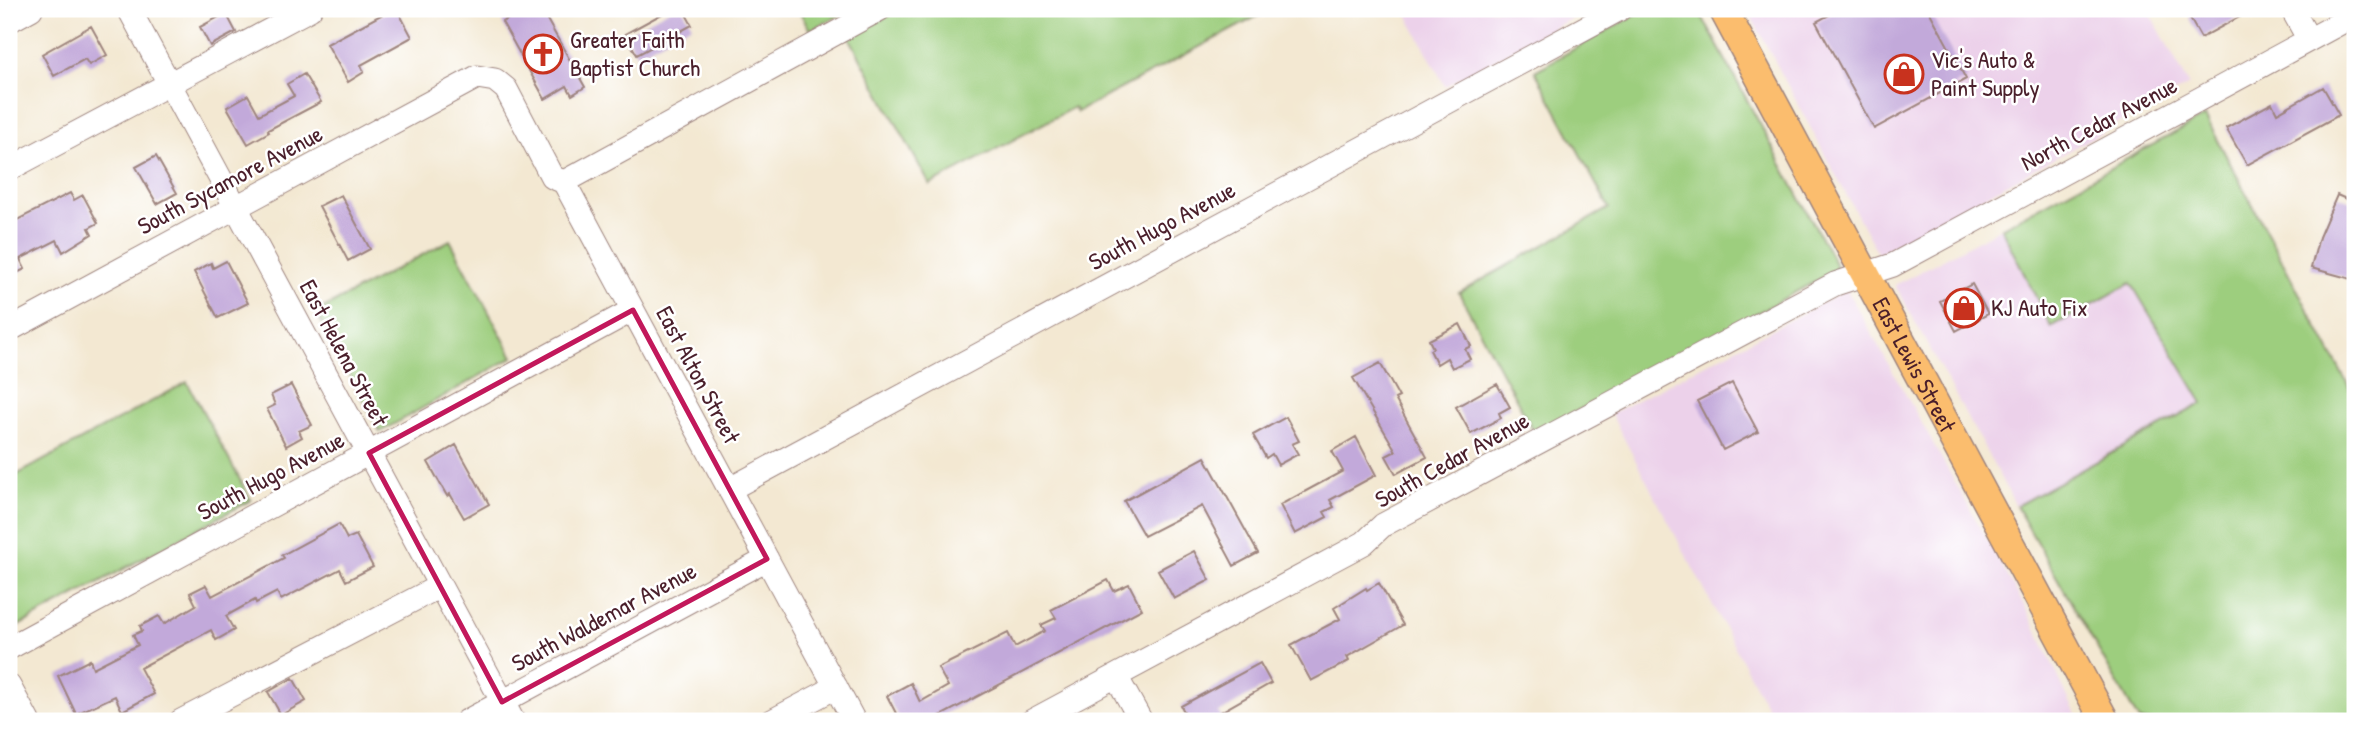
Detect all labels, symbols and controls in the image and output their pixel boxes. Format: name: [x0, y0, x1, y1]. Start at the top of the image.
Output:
place label: Greater Faith Baptist Church: [570, 23, 700, 83]
church icon: Greater Faith Baptist Church: [522, 33, 564, 75]
place label: Vic's Auto & Paint Supply: [1931, 43, 2040, 103]
shop icon: Vic's Auto & Paint Supply: [1883, 53, 1925, 95]
street label: North Cedar Avenue: [2015, 68, 2183, 178]
street label: South Sycamore Avenue: [131, 117, 328, 241]
street label: South Hugo Avenue: [1083, 173, 1241, 277]
street label: East Helena Street: [293, 274, 397, 432]
shop icon: KJ Auto Fix: [1943, 287, 1985, 329]
street label: East Lewis Street: [1866, 291, 1965, 438]
place label: KJ Auto Fix: [1991, 291, 2088, 323]
street label: East Alton Street: [649, 300, 749, 449]
street label: South Cedar Avenue: [1369, 403, 1535, 515]
street label: South Hugo Avenue: [192, 423, 350, 527]
street label: South Waldemar Avenue: [506, 554, 702, 678]

